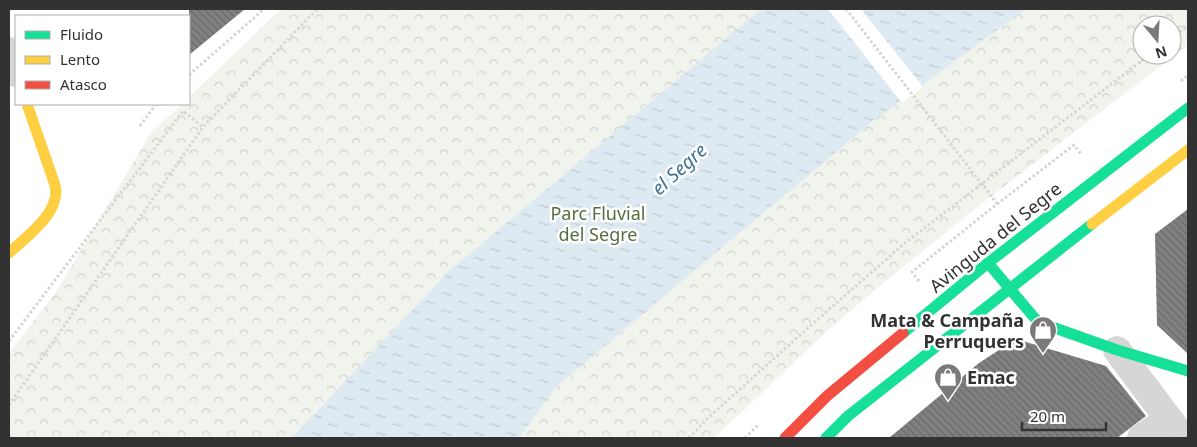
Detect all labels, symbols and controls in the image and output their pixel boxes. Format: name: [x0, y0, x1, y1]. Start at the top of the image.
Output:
legend: [15, 15, 190, 105]
north arrow: [1132, 15, 1182, 65]
text: Fluido: [60, 24, 103, 44]
text: N: [1153, 42, 1170, 64]
text: Lento: [60, 49, 100, 69]
text: Atasco: [60, 74, 107, 94]
water label: el Segre: [646, 137, 712, 201]
street label: Avinguda del Segre: [924, 176, 1066, 298]
park label: Parc Fluvial del Segre: [550, 201, 646, 246]
place label: Mata & Campaña Perruquers: [870, 308, 1024, 353]
shop icon: Mata & Campaña Perruquers: [1028, 315, 1058, 354]
shop icon: Emac: [933, 362, 963, 401]
place label: Emac: [967, 365, 1015, 389]
scale bar: [1022, 400, 1106, 432]
text: 20 m: [1030, 406, 1065, 426]

